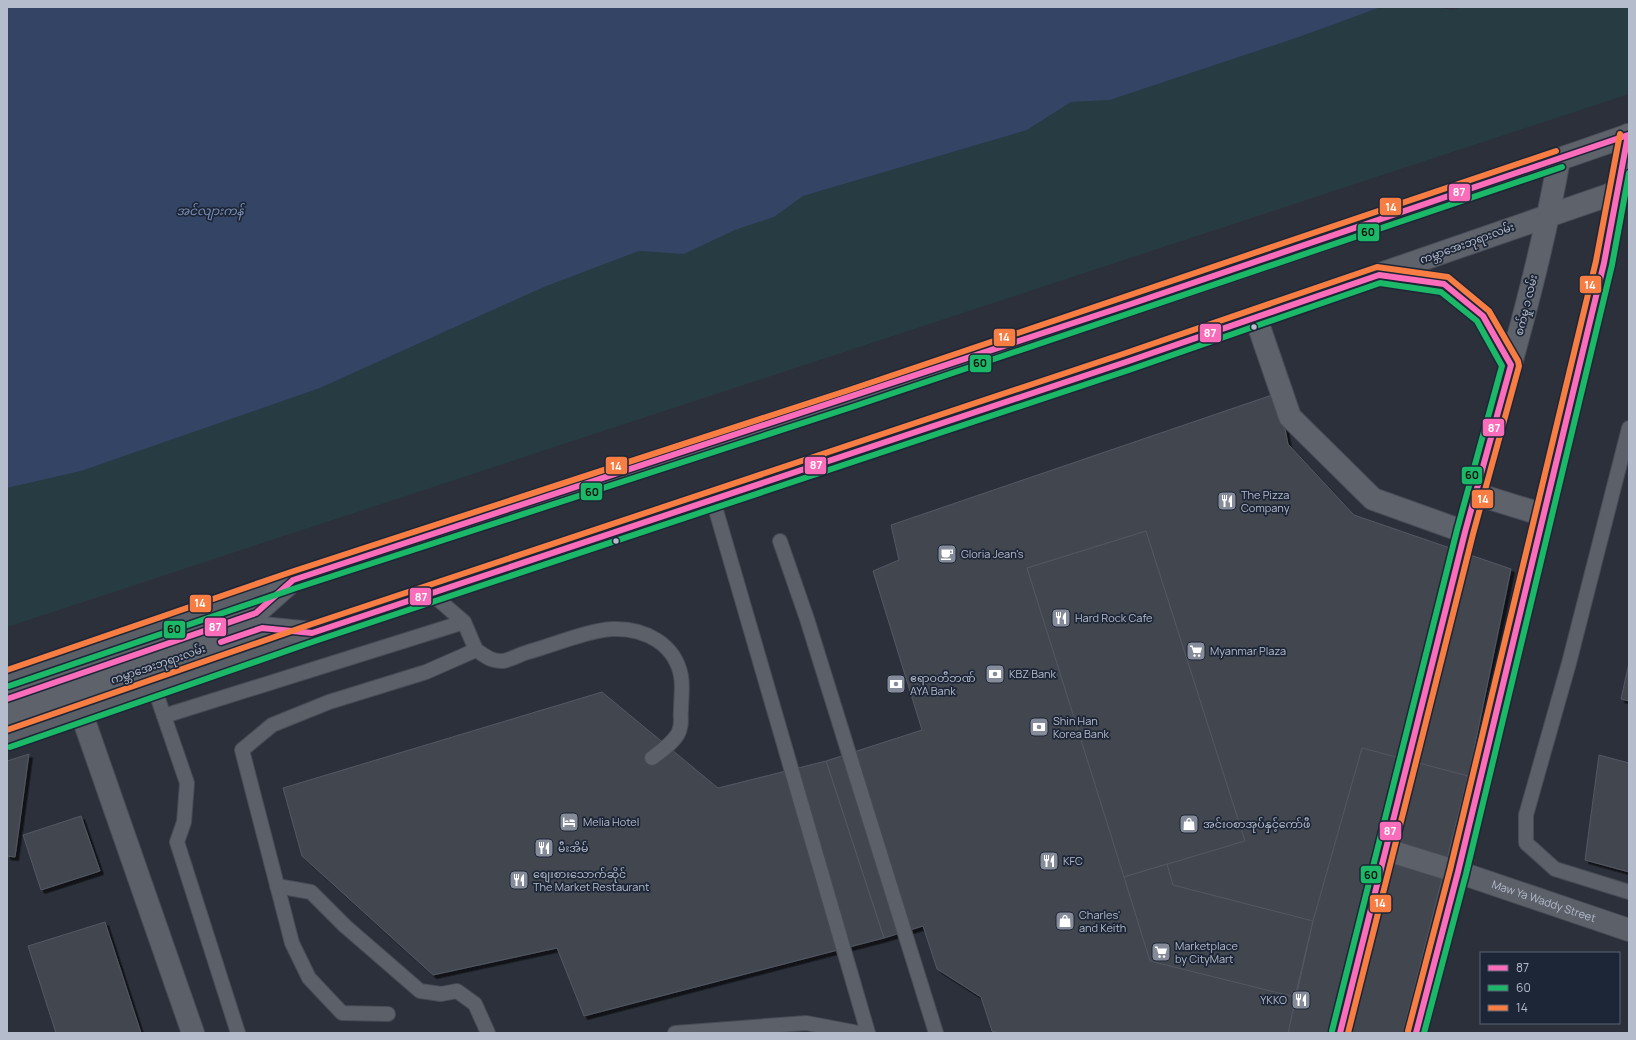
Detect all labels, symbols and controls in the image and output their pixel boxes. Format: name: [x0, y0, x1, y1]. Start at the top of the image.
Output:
line badge: 87: [1448, 183, 1471, 202]
text: 87: [1453, 184, 1465, 199]
line badge: 14: [1379, 197, 1402, 216]
text: 14: [1385, 199, 1397, 214]
water label: အင်လျားကန်: [176, 202, 245, 221]
street label: ကမ္ဘာအေးဘုရားလမ်း: [1417, 218, 1517, 268]
line badge: 60: [1357, 223, 1380, 242]
text: 60: [1361, 224, 1375, 239]
street label: စက်မှု ၁ လမ်း: [1511, 273, 1542, 337]
line badge: 14: [1579, 275, 1602, 294]
text: 14: [1584, 277, 1596, 292]
unlabelled marker: [1249, 322, 1259, 332]
line badge: 87: [1199, 323, 1222, 343]
text: 87: [1204, 325, 1216, 340]
line badge: 14: [993, 328, 1016, 347]
text: 14: [998, 329, 1010, 344]
line badge: 60: [969, 354, 992, 373]
text: 60: [973, 355, 987, 370]
line badge: 87: [1482, 418, 1505, 437]
text: 87: [1488, 420, 1500, 435]
line badge: 14: [605, 456, 628, 475]
line badge: 87: [804, 456, 827, 475]
text: 87: [810, 457, 822, 472]
text: 14: [610, 458, 622, 473]
line badge: 60: [1461, 466, 1483, 485]
text: 60: [1465, 467, 1479, 482]
line badge: 60: [580, 482, 603, 501]
text: 60: [585, 484, 599, 499]
place label: The Pizza Company: [1241, 487, 1290, 515]
line badge: 14: [1471, 489, 1494, 509]
restaurant icon: The Pizza Company: [1216, 490, 1238, 512]
text: 14: [1477, 491, 1489, 506]
unlabelled marker: [611, 536, 621, 546]
cafe icon: Gloria Jean's: [936, 543, 958, 565]
place label: Gloria Jean's: [961, 546, 1024, 561]
line badge: 87: [409, 587, 432, 606]
text: 87: [415, 589, 427, 604]
line badge: 14: [189, 594, 212, 613]
text: 14: [194, 595, 206, 610]
restaurant icon: Hard Rock Cafe: [1050, 607, 1072, 629]
place label: Hard Rock Cafe: [1075, 610, 1153, 625]
line badge: 87: [204, 617, 227, 637]
text: 87: [209, 619, 221, 634]
line badge: 60: [163, 620, 186, 639]
text: 60: [167, 621, 181, 636]
street label: ကမ္ဘာအေးဘုရားလမ်း: [108, 640, 208, 689]
supermarket icon: Myanmar Plaza: [1185, 640, 1207, 662]
place label: Myanmar Plaza: [1210, 643, 1286, 658]
bank icon: KBZ Bank: [984, 663, 1006, 685]
place label: KBZ Bank: [1009, 666, 1057, 681]
place label: ဧရာဝတီဘဏ် AYA Bank: [910, 670, 976, 698]
bank icon: ဧရာဝတီဘဏ် AYA Bank: [885, 673, 907, 695]
place label: Shin Han Korea Bank: [1053, 713, 1109, 741]
bank icon: Shin Han Korea Bank: [1028, 716, 1050, 738]
hotel icon: Melia Hotel: [558, 811, 580, 833]
shop icon: အင်းဝစာအုပ်နှင့်ကော်ဖီ: [1178, 813, 1200, 835]
place label: Melia Hotel: [583, 814, 639, 829]
place label: အင်းဝစာအုပ်နှင့်ကော်ဖီ: [1203, 816, 1310, 833]
line badge: 87: [1379, 821, 1402, 841]
text: 87: [1384, 823, 1396, 838]
restaurant icon: မီးအိမ်: [533, 837, 555, 859]
place label: မီးအိမ်: [558, 840, 588, 855]
restaurant icon: KFC: [1038, 850, 1060, 872]
place label: KFC: [1063, 853, 1083, 868]
line badge: 60: [1360, 865, 1382, 884]
place label: စျေးစားသောက်ဆိုင် The Market Restaurant: [533, 866, 649, 894]
text: 60: [1364, 867, 1378, 882]
restaurant icon: စျေးစားသောက်ဆိုင် The Market Restaurant: [508, 869, 530, 891]
street label: Maw Ya Waddy Street: [1490, 876, 1598, 925]
line badge: 14: [1369, 894, 1392, 913]
text: 14: [1374, 895, 1386, 910]
place label: Charles' and Keith: [1079, 907, 1126, 935]
shop icon: Charles' and Keith: [1054, 910, 1076, 932]
place label: Marketplace by CityMart: [1175, 938, 1239, 966]
supermarket icon: Marketplace by CityMart: [1150, 941, 1172, 963]
legend: [1480, 952, 1620, 1024]
text: 87: [1516, 959, 1529, 976]
text: 60: [1516, 979, 1531, 996]
restaurant icon: YKKO: [1290, 989, 1312, 1011]
place label: YKKO: [1260, 992, 1287, 1007]
text: 14: [1516, 999, 1528, 1016]

